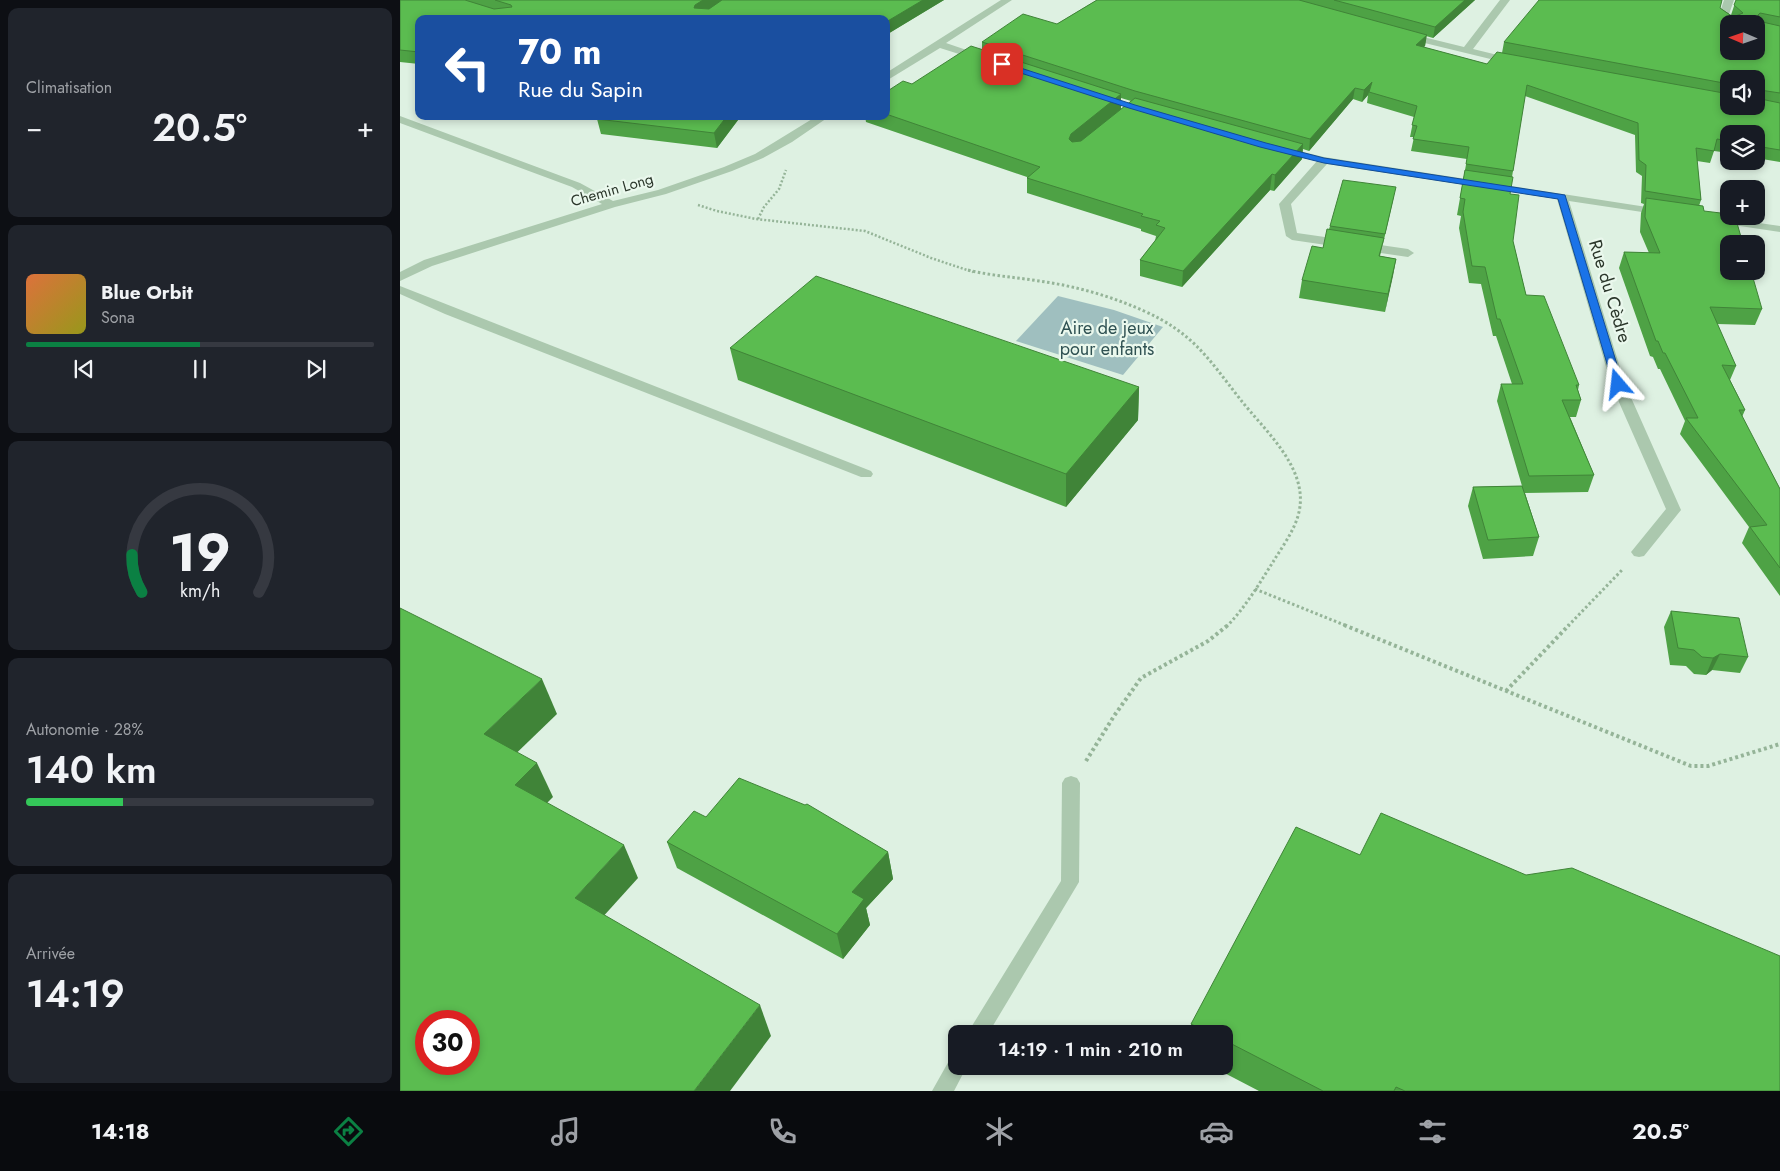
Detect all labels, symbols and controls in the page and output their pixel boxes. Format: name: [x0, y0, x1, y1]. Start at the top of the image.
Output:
north arrow: [1720, 15, 1765, 60]
map controls: [1720, 15, 1765, 280]
text: 70 m: [518, 27, 601, 77]
icon: left: [435, 35, 500, 100]
pin: [981, 43, 1023, 85]
icon: arrive: [988, 50, 1016, 78]
button: sound: [1720, 70, 1765, 115]
text: Rue du Sapin: [518, 73, 643, 105]
text: Climatisation: [26, 76, 112, 99]
text: 20.5°: [152, 100, 247, 155]
text: −: [26, 107, 43, 148]
text: +: [357, 107, 374, 148]
button: layers: [1720, 125, 1765, 170]
street label: Chemin Long: [568, 168, 656, 212]
button: +: [1720, 180, 1765, 225]
button: −: [1720, 235, 1765, 280]
street label: Rue du Cèdre: [1582, 236, 1638, 346]
text: Blue Orbit: [101, 279, 193, 306]
text: Sona: [101, 306, 135, 329]
park label: Aire de jeux pour enfants: [1060, 315, 1154, 362]
icon: previous: [70, 355, 98, 383]
icon: pause: [186, 355, 214, 383]
icon: next: [302, 355, 330, 383]
position arrow: [1591, 357, 1643, 409]
text: 19: [169, 515, 231, 591]
text: km/h: [180, 578, 220, 604]
text: Autonomie · 28%: [26, 718, 144, 741]
text: 140 km: [26, 742, 157, 797]
text: Arrivée: [26, 942, 75, 965]
text: 14:19: [26, 966, 125, 1021]
speed limit sign: 30: [415, 1010, 480, 1075]
text: 14:19 · 1 min · 210 m: [998, 1036, 1183, 1063]
icon: directions: [331, 1114, 366, 1149]
icon: music: [548, 1114, 583, 1149]
icon: phone: [765, 1114, 800, 1149]
icon: climate: [982, 1114, 1017, 1149]
icon: car: [1199, 1114, 1234, 1149]
icon: filters: [1415, 1114, 1450, 1149]
text: 14:18: [91, 1115, 150, 1147]
text: 20.5°: [1632, 1115, 1689, 1147]

